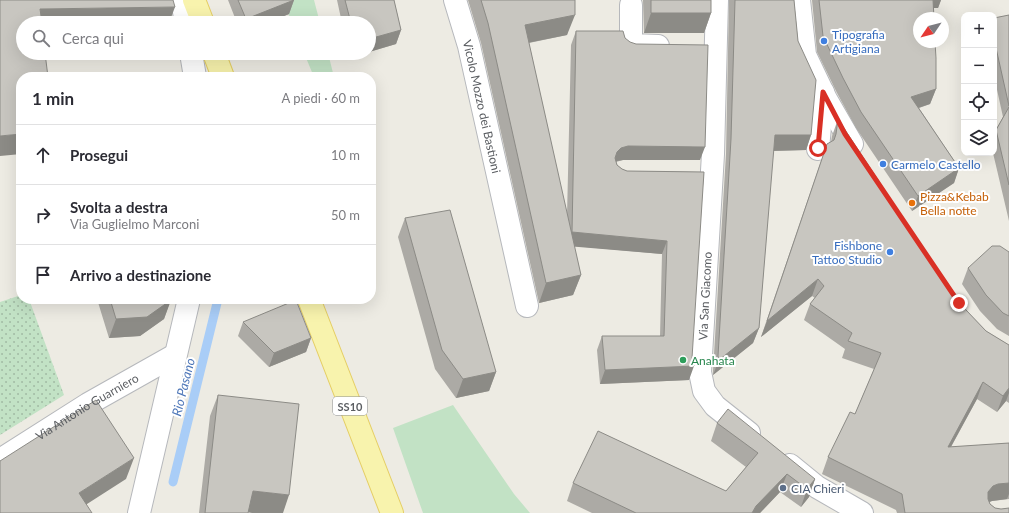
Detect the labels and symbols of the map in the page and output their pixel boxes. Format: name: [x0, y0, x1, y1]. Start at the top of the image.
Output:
north arrow: [913, 12, 949, 48]
place label: Tipografia Artigiana: [832, 27, 885, 56]
marker: Tipografia Artigiana: [819, 36, 829, 46]
street label: Vicolo Mozzo dei Bastioni: [460, 38, 505, 175]
route start: [809, 139, 827, 157]
place label: Carmelo Castello: [891, 157, 981, 172]
marker: Carmelo Castello: [878, 159, 888, 169]
place label: Pizza&Kebab Bella notte: [920, 189, 989, 218]
marker: Pizza&Kebab Bella notte: [907, 198, 917, 208]
place label: Fishbone Tattoo Studio: [812, 238, 882, 267]
marker: Fishbone Tattoo Studio: [885, 247, 895, 257]
street label: Via San Giacomo: [695, 251, 715, 341]
route end: [950, 294, 968, 312]
place label: Anahata: [691, 353, 735, 368]
marker: Anahata: [678, 355, 688, 365]
water label: Rio Pasano: [168, 356, 198, 418]
street label: Via Antonio Guarniero: [32, 370, 141, 443]
road number: SS10: [333, 397, 367, 415]
place label: CIA Chieri: [791, 481, 844, 496]
marker: CIA Chieri: [778, 483, 788, 493]

